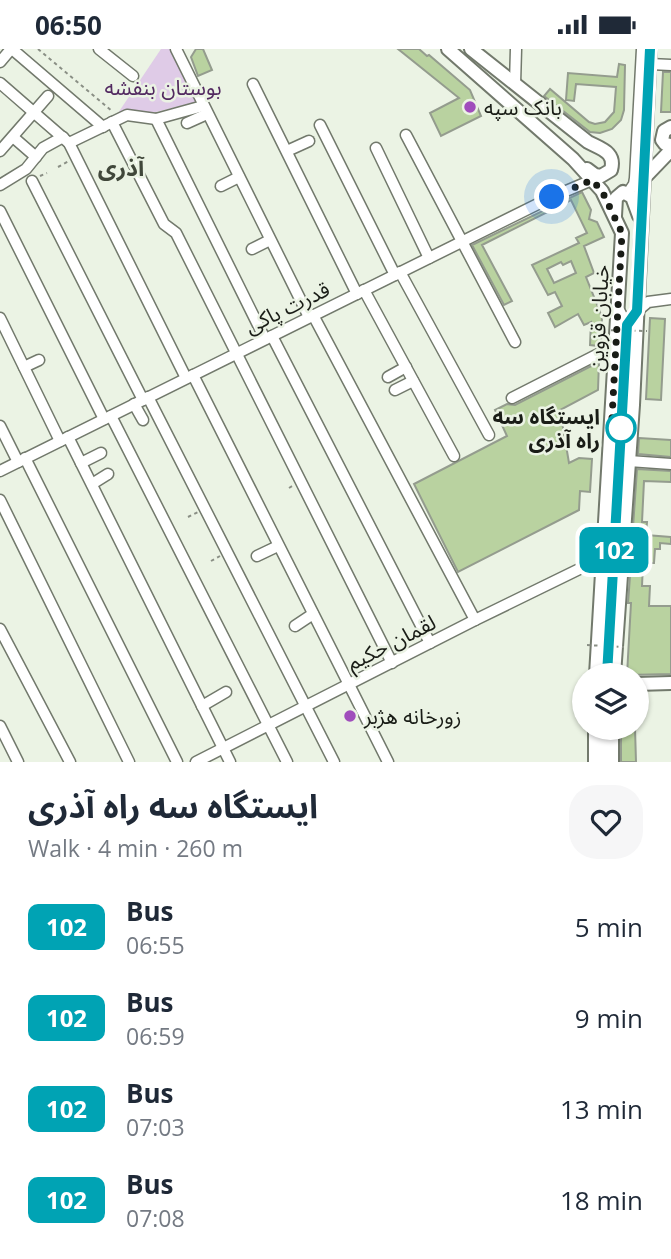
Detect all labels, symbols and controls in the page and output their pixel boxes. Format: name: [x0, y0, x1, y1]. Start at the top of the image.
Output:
text: 06:50: [35, 7, 102, 43]
park label: بوستان بنفشه: [104, 73, 222, 101]
place label: بانک سپه: [484, 93, 562, 121]
marker: بانک سپه: [462, 99, 478, 115]
district label: آذری: [98, 151, 145, 183]
your location: [534, 179, 569, 214]
street label: خیابان قزوین: [581, 264, 615, 372]
street label: قدرت پاکی: [240, 274, 334, 340]
place label: ایستگاه سه راه آذری: [492, 402, 600, 454]
marker: ایستگاه سه راه آذری: [606, 413, 636, 443]
line badge: 102: [574, 527, 654, 573]
text: 102: [593, 533, 635, 566]
street label: لقمان حکیم: [342, 608, 441, 678]
map controls: [572, 663, 649, 740]
button: layers: [572, 663, 649, 740]
place label: زورخانه هژبر: [363, 702, 461, 730]
marker: زورخانه هژبر: [342, 708, 358, 724]
text: ایستگاه سه راه آذری: [28, 783, 318, 828]
button: heart: [569, 785, 643, 859]
text: Walk · 4 min · 260 m: [28, 832, 243, 864]
text: Bus: [126, 893, 173, 929]
text: 5 min: [575, 909, 643, 945]
text: 102: [46, 910, 87, 943]
text: 06:55: [126, 929, 185, 961]
text: Bus: [126, 984, 173, 1020]
text: 9 min: [575, 1000, 643, 1036]
text: 102: [46, 1001, 87, 1034]
text: 06:59: [126, 1020, 185, 1052]
text: Bus: [126, 1075, 173, 1111]
text: 13 min: [560, 1091, 643, 1127]
text: 102: [46, 1092, 87, 1125]
text: 07:03: [126, 1111, 185, 1143]
text: Bus: [126, 1166, 173, 1202]
text: 18 min: [560, 1182, 643, 1218]
text: 102: [46, 1183, 87, 1216]
text: 07:08: [126, 1202, 185, 1234]

